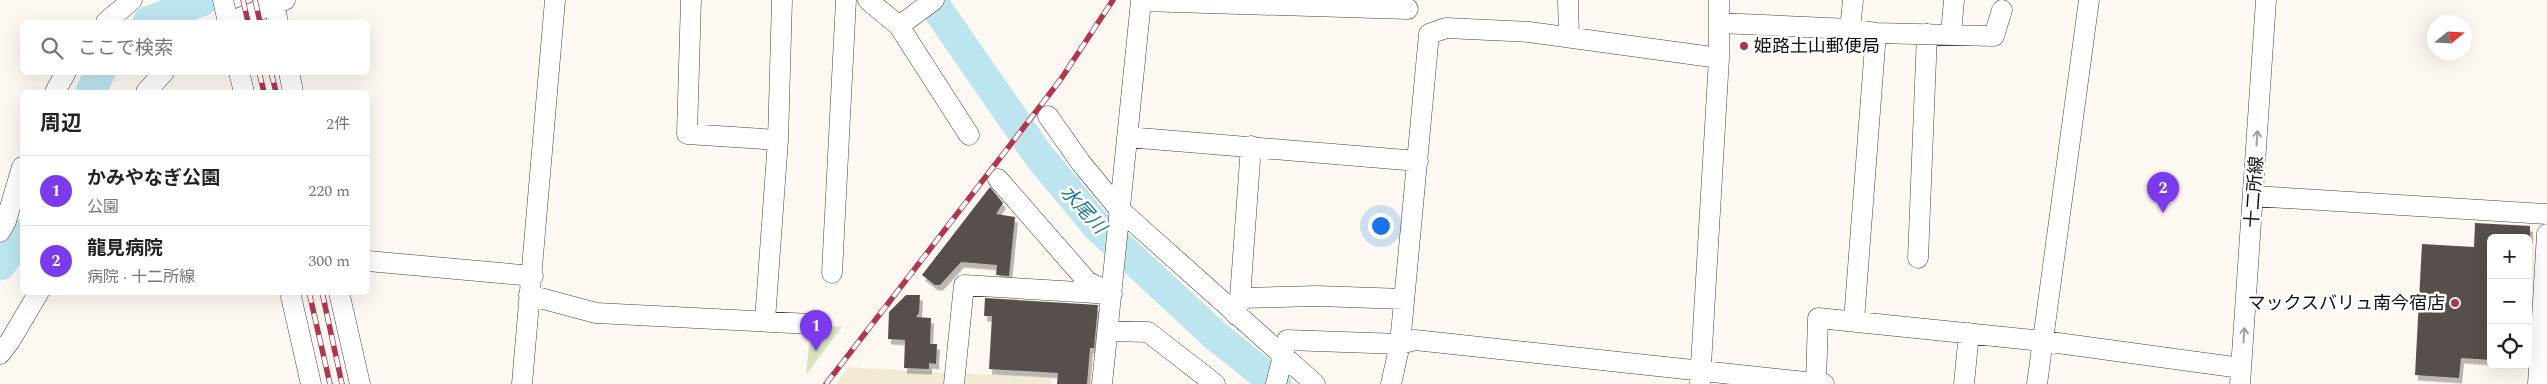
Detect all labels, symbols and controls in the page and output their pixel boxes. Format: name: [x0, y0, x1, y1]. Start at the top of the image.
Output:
north arrow: [2427, 15, 2472, 60]
search box: [20, 20, 370, 75]
place label: 姫路土山郵便局: [1754, 33, 1880, 60]
icon: search: [38, 34, 66, 62]
text: ここで検索: [78, 34, 173, 63]
marker: 姫路土山郵便局: [1738, 40, 1750, 52]
text: 周辺: [40, 108, 82, 140]
text: 2件: [326, 112, 350, 136]
one-way arrow: [2253, 131, 2262, 147]
street label: 十二所線: [2239, 155, 2270, 229]
text: かみやなぎ公園: [87, 164, 220, 193]
pin: 2: [2147, 172, 2179, 213]
text: 1: [52, 179, 60, 203]
text: 220 m: [308, 179, 350, 203]
water label: 水尾川: [1053, 179, 1114, 242]
text: 公園: [87, 195, 119, 219]
your location: [1368, 213, 1394, 239]
text: 龍見病院: [87, 234, 163, 263]
map controls: [2487, 234, 2532, 369]
button: +: [2487, 234, 2532, 279]
text: 2: [52, 249, 60, 273]
text: 300 m: [308, 249, 350, 273]
text: 病院 · 十二所線: [87, 265, 195, 289]
button: −: [2487, 279, 2532, 324]
place label: マックスバリュ南今宿店: [2248, 290, 2445, 317]
marker: マックスバリュ南今宿店: [2449, 297, 2461, 309]
pin: 1: [800, 310, 832, 351]
button: locate: [2487, 324, 2532, 369]
one-way arrow: [2239, 328, 2248, 344]

